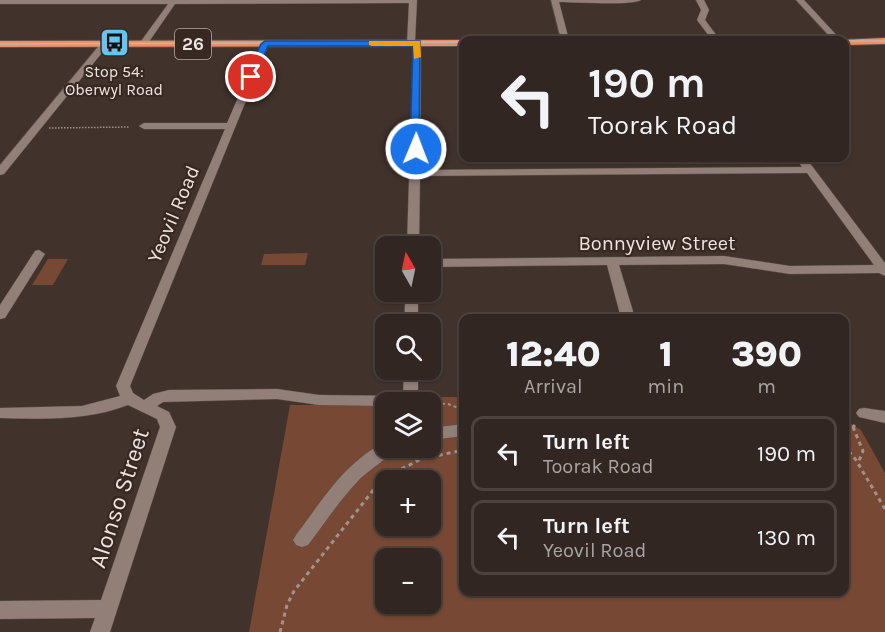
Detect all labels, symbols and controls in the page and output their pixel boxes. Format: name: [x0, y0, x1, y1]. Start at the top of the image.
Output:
bus stop icon: Stop 54: Oberwyl Road: [98, 27, 130, 59]
road number: 26: [175, 29, 211, 59]
pin: [225, 51, 276, 102]
text: 190 m: [588, 58, 706, 108]
icon: arrive: [234, 60, 267, 93]
icon: left: [489, 60, 567, 138]
place label: Stop 54: Oberwyl Road: [65, 62, 163, 99]
text: Toorak Road: [588, 109, 737, 141]
position arrow: [384, 117, 448, 181]
street label: Yeovil Road: [143, 162, 204, 266]
street label: Bonnyview Street: [578, 232, 736, 255]
north arrow: [375, 236, 441, 302]
map controls: [375, 236, 441, 614]
button: search: [375, 314, 441, 380]
text: 12:40: [506, 333, 601, 375]
text: 1: [659, 333, 673, 375]
text: 390: [731, 333, 802, 375]
text: Arrival: [524, 375, 583, 398]
text: min: [648, 375, 684, 398]
text: m: [757, 375, 776, 398]
button: layers: [375, 392, 441, 458]
street label: Alonso Street: [83, 425, 155, 571]
text: Turn left: [543, 429, 630, 455]
icon: left: [492, 437, 525, 470]
text: 190 m: [757, 441, 816, 467]
text: Toorak Road: [543, 455, 654, 478]
button: +: [375, 470, 441, 536]
text: Turn left: [543, 513, 630, 539]
icon: left: [492, 521, 525, 554]
text: 130 m: [757, 525, 816, 551]
text: Yeovil Road: [543, 539, 646, 562]
button: −: [375, 548, 441, 614]

